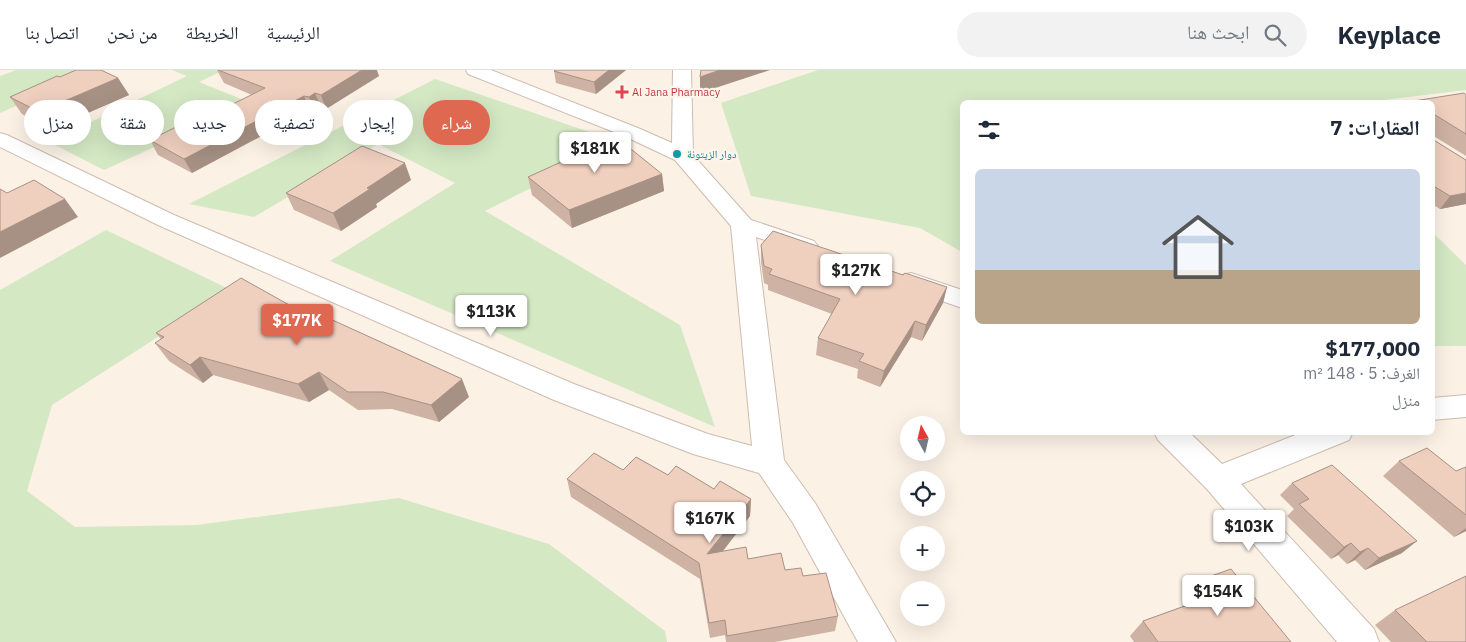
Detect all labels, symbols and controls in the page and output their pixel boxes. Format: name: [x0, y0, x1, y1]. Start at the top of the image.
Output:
search box: [957, 12, 1307, 57]
text: Keyplace: [1337, 19, 1441, 51]
text: ابحث هنا: [1187, 20, 1249, 44]
text: اتصل بنا: [25, 21, 79, 44]
text: من نحن: [107, 21, 158, 44]
text: الخريطة: [186, 21, 239, 44]
text: الرئيسية: [267, 21, 320, 44]
icon: search: [1261, 21, 1289, 49]
place label: Al Jana Pharmacy: [632, 85, 721, 99]
marker: Al Jana Pharmacy: [616, 86, 628, 98]
chip: منزل: [24, 100, 91, 145]
chip: شقة: [101, 100, 164, 145]
chip: جديد: [174, 100, 245, 145]
chip: تصفية: [255, 100, 333, 145]
chip: إيجار: [343, 100, 413, 145]
chip: شراء: [423, 100, 490, 145]
text: العقارات: 7: [1330, 113, 1420, 141]
icon: filters: [975, 116, 1003, 144]
pin: $181K: [560, 132, 630, 174]
text: $181K: [570, 138, 620, 158]
place label: دوار الزيتونة: [687, 147, 737, 161]
marker: دوار الزيتونة: [671, 148, 683, 160]
icon: home: [1153, 202, 1243, 292]
pin: $127K: [821, 254, 891, 296]
text: $127K: [831, 260, 881, 280]
pin: $113K: [456, 294, 526, 337]
text: $113K: [466, 301, 516, 321]
pin: $177K: [262, 304, 332, 346]
text: $177K: [272, 310, 322, 330]
text: $177,000: [1325, 334, 1420, 362]
text: الغرف: 5 · 148 m²: [1303, 363, 1420, 383]
text: منزل: [1392, 390, 1420, 410]
north arrow: [900, 416, 945, 461]
map controls: [900, 416, 945, 626]
button: locate: [900, 471, 945, 516]
pin: $167K: [675, 502, 745, 544]
text: $167K: [685, 508, 735, 528]
pin: $103K: [1214, 510, 1284, 552]
text: $103K: [1224, 516, 1274, 536]
button: +: [900, 526, 945, 571]
pin: $154K: [1183, 574, 1253, 617]
button: −: [900, 581, 945, 626]
text: $154K: [1193, 581, 1243, 601]

